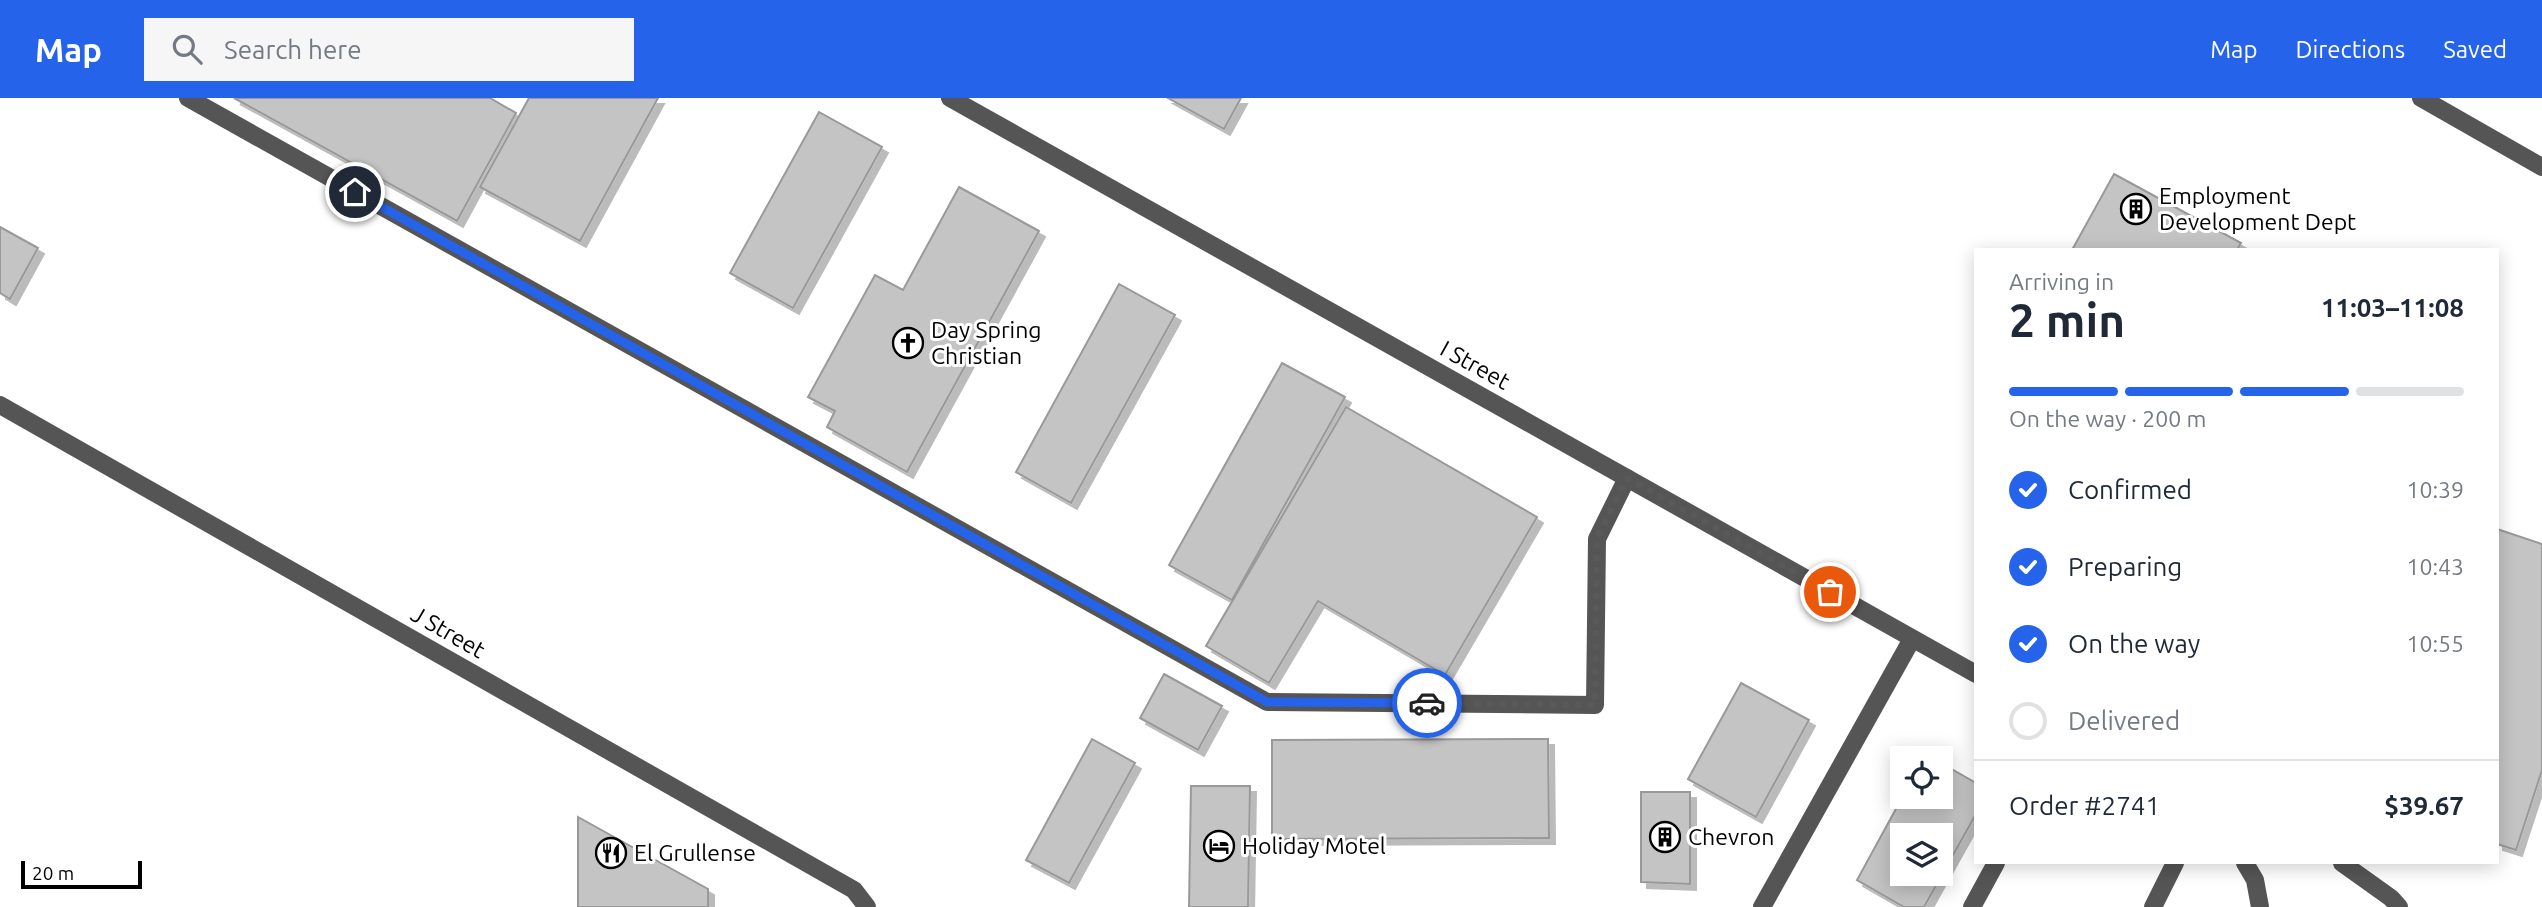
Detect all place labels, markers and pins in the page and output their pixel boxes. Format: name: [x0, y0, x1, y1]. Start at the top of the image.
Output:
pin: [325, 162, 385, 222]
place label: Employment Development Dept: [2159, 183, 2356, 234]
building icon: Employment Development Dept: [2119, 192, 2153, 226]
place label: Day Spring Christian: [931, 317, 1042, 368]
church icon: Day Spring Christian: [891, 326, 925, 360]
pin: [1800, 562, 1860, 622]
building icon: Chevron: [1648, 820, 1682, 854]
place label: Chevron: [1688, 824, 1774, 849]
hotel icon: Holiday Motel: [1202, 829, 1236, 863]
place label: Holiday Motel: [1242, 833, 1386, 858]
restaurant icon: El Grullense: [594, 836, 628, 870]
place label: El Grullense: [634, 840, 756, 865]

